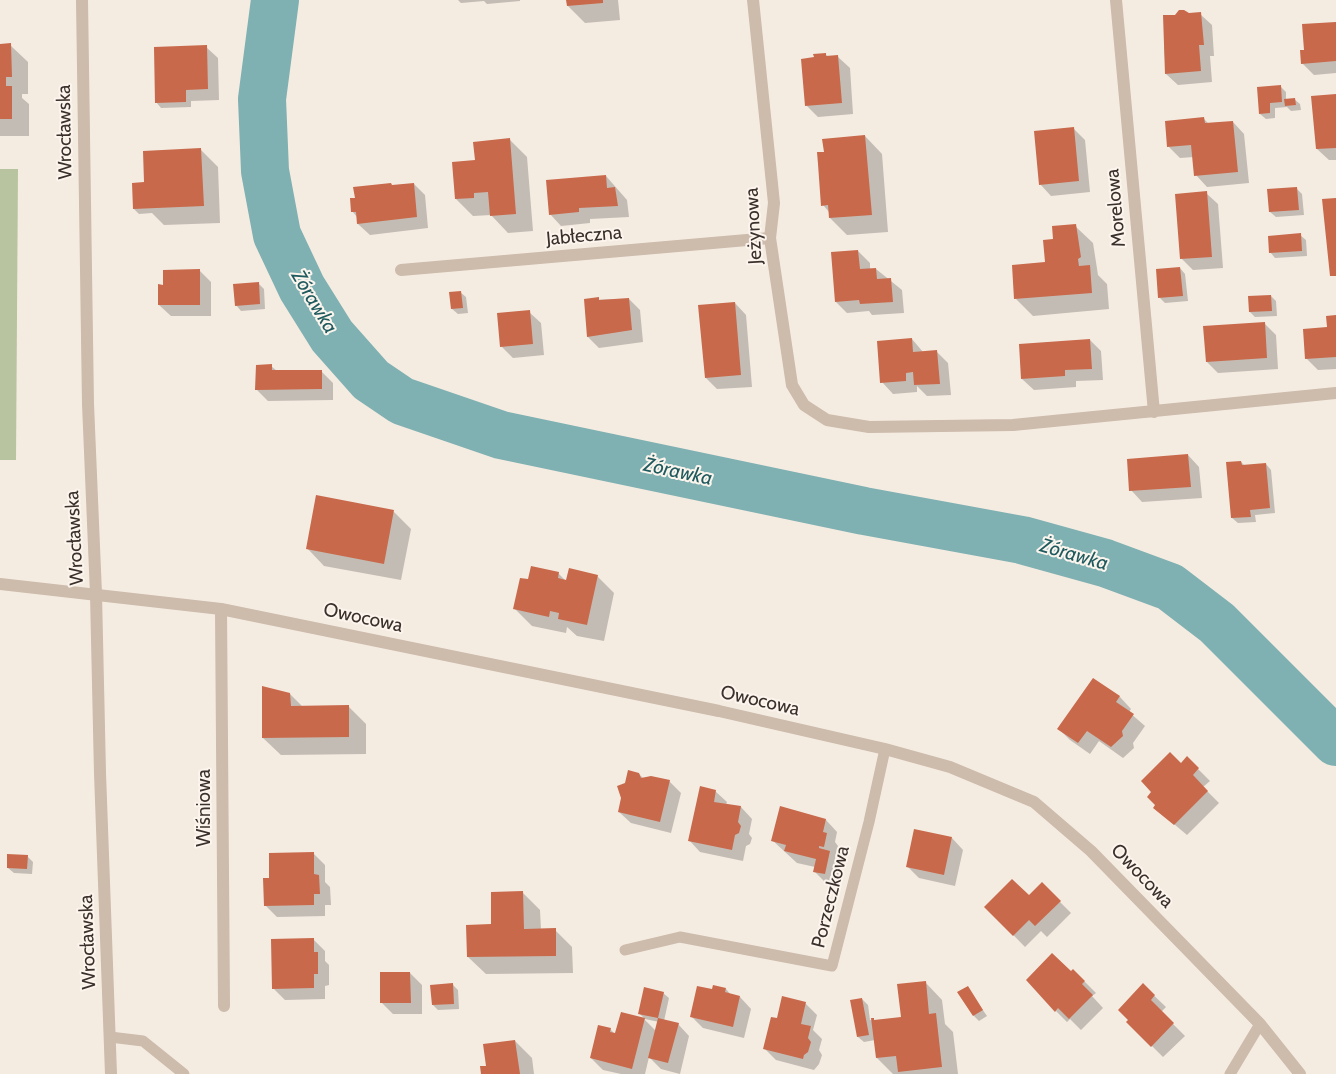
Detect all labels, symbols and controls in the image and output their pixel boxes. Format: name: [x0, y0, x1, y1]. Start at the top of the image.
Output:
street label: Wrocławska: [53, 84, 77, 180]
street label: Morelowa: [1101, 168, 1131, 248]
street label: Jeżynowa: [741, 187, 767, 265]
street label: Jabłeczna: [545, 221, 623, 251]
water label: Żórawka: [286, 266, 342, 338]
water label: Żórawka: [642, 453, 714, 491]
street label: Wrocławska: [61, 490, 89, 586]
water label: Żórawka: [1037, 534, 1111, 576]
street label: Owocowa: [321, 598, 405, 638]
street label: Owocowa: [718, 681, 802, 721]
street label: Wiśniowa: [193, 769, 215, 847]
street label: Owocowa: [1106, 839, 1178, 913]
street label: Porzeczkowa: [807, 844, 855, 950]
street label: Wrocławska: [75, 894, 101, 990]

